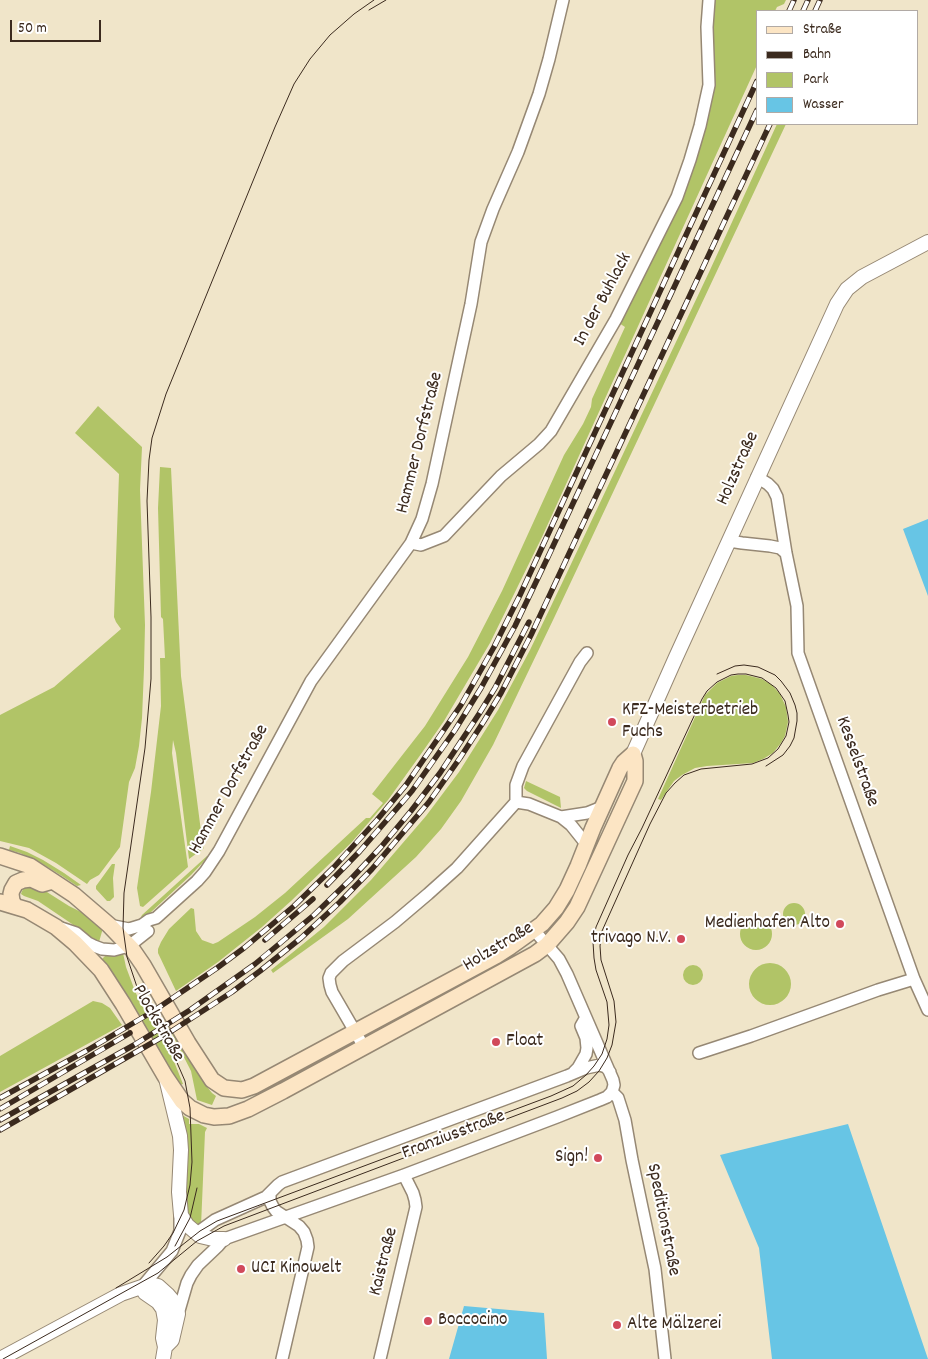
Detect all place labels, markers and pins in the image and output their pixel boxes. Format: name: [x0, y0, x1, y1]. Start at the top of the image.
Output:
place label: KFZ-Meisterbetrieb Fuchs: [622, 700, 758, 744]
marker: KFZ-Meisterbetrieb Fuchs: [606, 716, 618, 728]
place label: Medienhafen Alto: [705, 913, 830, 935]
marker: Medienhafen Alto: [834, 918, 846, 930]
place label: trivago N.V.: [591, 928, 671, 950]
marker: trivago N.V.: [675, 933, 687, 945]
place label: Float: [506, 1031, 543, 1053]
marker: Float: [490, 1036, 502, 1048]
place label: Sign!: [555, 1147, 588, 1169]
marker: Sign!: [592, 1152, 604, 1164]
place label: UCI Kinowelt: [251, 1258, 341, 1280]
marker: UCI Kinowelt: [235, 1263, 247, 1275]
place label: Boccocino: [438, 1310, 508, 1332]
place label: Alte Mälzerei: [627, 1314, 721, 1336]
marker: Boccocino: [422, 1315, 434, 1327]
marker: Alte Mälzerei: [611, 1319, 623, 1331]

